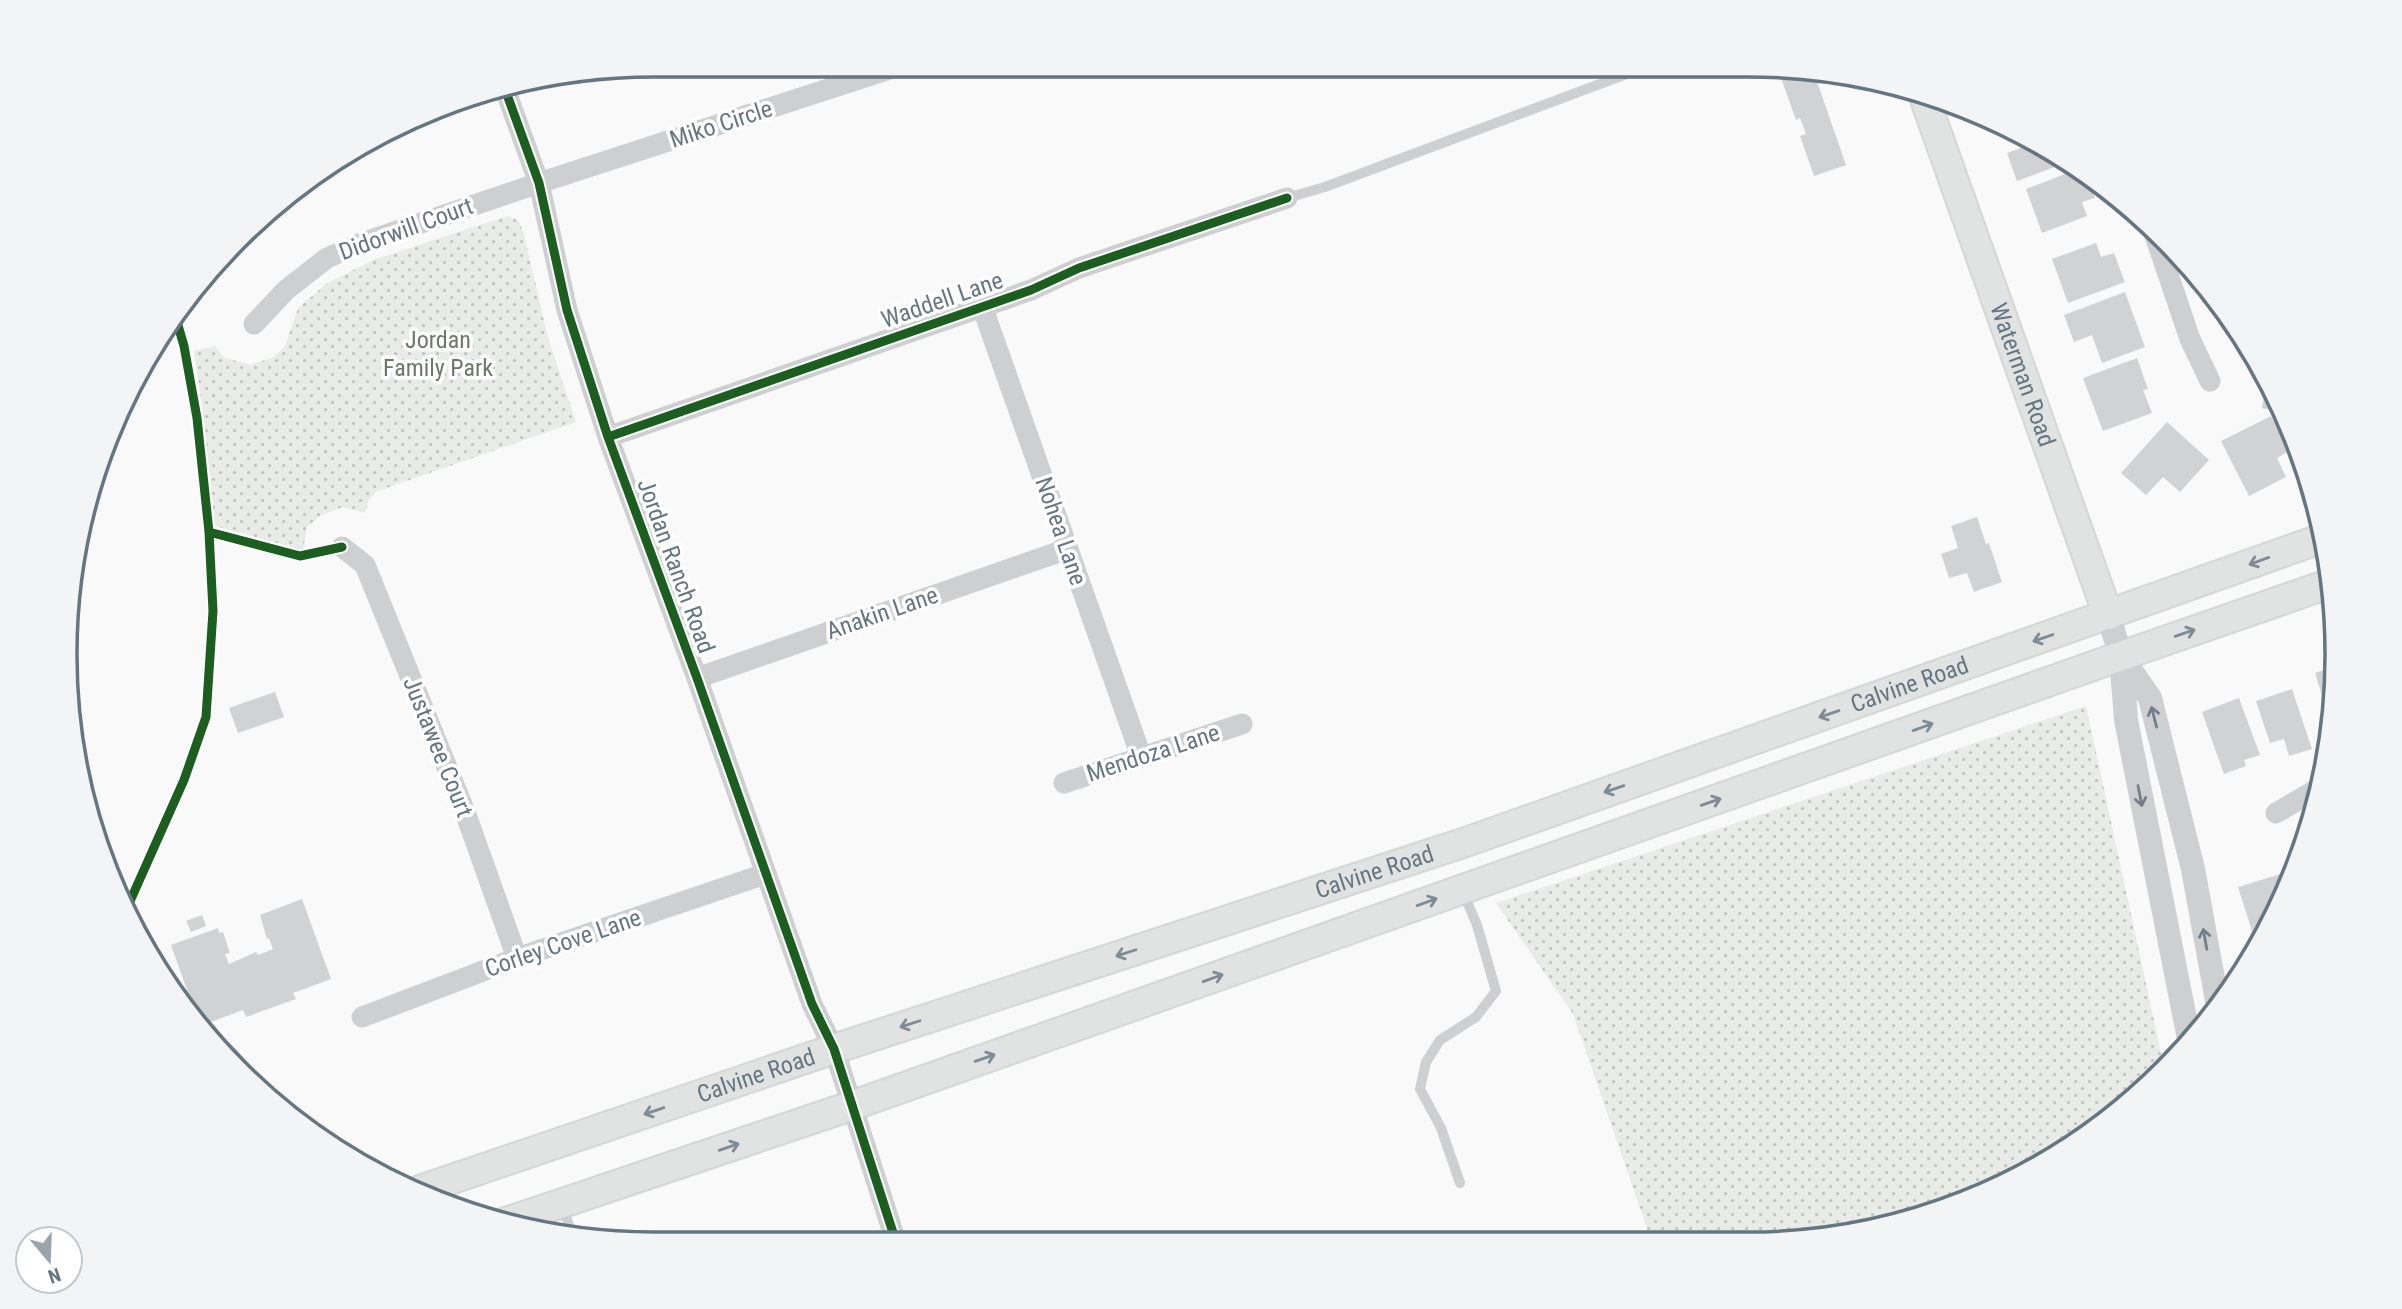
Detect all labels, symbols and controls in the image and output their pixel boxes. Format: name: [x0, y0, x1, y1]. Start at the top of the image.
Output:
street label: Miko Circle: [666, 94, 776, 154]
street label: Didorwill Court: [335, 192, 477, 266]
street label: Waddell Lane: [878, 266, 1006, 334]
street label: Waterman Road: [1984, 299, 2061, 450]
park label: Jordan Family Park: [383, 326, 493, 382]
street label: Nohea Lane: [1029, 473, 1093, 589]
street label: Jordan Ranch Road: [631, 475, 721, 657]
one-way arrow: [2248, 556, 2270, 568]
street label: Anakin Lane: [823, 581, 941, 645]
one-way arrow: [2174, 626, 2196, 638]
one-way arrow: [2033, 633, 2055, 645]
street label: Calvine Road: [1847, 651, 1972, 718]
street label: Justawee Court: [397, 673, 479, 821]
one-way arrow: [2147, 707, 2160, 729]
one-way arrow: [1818, 709, 1840, 721]
street label: Mendoza Lane: [1083, 718, 1223, 788]
one-way arrow: [1911, 720, 1933, 732]
one-way arrow: [1604, 784, 1626, 796]
one-way arrow: [2134, 784, 2148, 807]
one-way arrow: [1700, 795, 1722, 807]
street label: Calvine Road: [1312, 840, 1437, 904]
one-way arrow: [1416, 895, 1438, 907]
street label: Corley Cove Lane: [481, 903, 645, 983]
one-way arrow: [2198, 928, 2211, 951]
one-way arrow: [1115, 948, 1137, 961]
one-way arrow: [1201, 971, 1223, 983]
one-way arrow: [899, 1019, 921, 1032]
street label: Calvine Road: [693, 1042, 819, 1109]
one-way arrow: [974, 1051, 996, 1064]
one-way arrow: [643, 1106, 665, 1118]
one-way arrow: [717, 1140, 739, 1152]
north arrow: [14, 1225, 84, 1295]
text: N: [45, 1263, 64, 1288]

